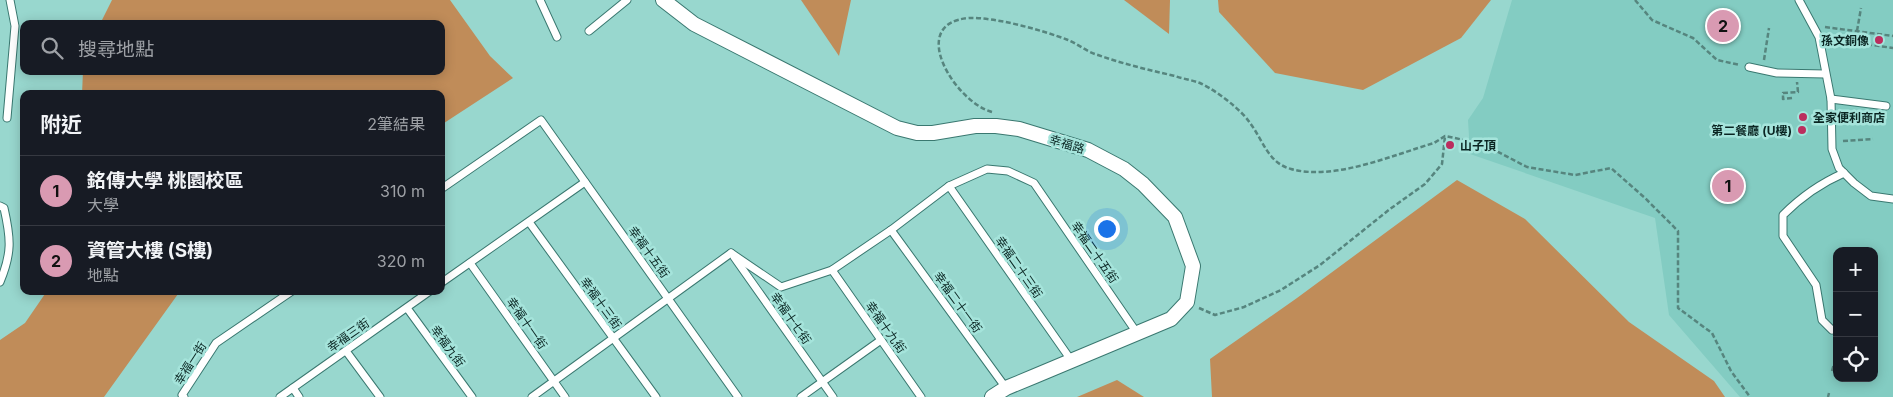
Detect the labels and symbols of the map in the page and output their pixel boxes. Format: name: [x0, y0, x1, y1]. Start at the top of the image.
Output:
pin: 2: [1707, 7, 1739, 45]
place label: 孫文銅像: [1821, 33, 1869, 48]
marker: 孫文銅像: [1873, 34, 1885, 46]
place label: 全家便利商店: [1813, 110, 1885, 125]
marker: 全家便利商店: [1797, 111, 1809, 123]
place label: 第二餐廳 (U樓): [1711, 123, 1792, 138]
marker: 第二餐廳 (U樓): [1796, 124, 1808, 136]
street label: 幸福路: [1048, 132, 1086, 156]
place label: 山子頂: [1460, 138, 1496, 153]
marker: 山子頂: [1444, 139, 1456, 151]
pin: 1: [1712, 167, 1744, 205]
your location: [1094, 216, 1120, 242]
street label: 幸福二十五街: [1068, 218, 1122, 286]
street label: 幸福十五街: [625, 223, 673, 281]
street label: 幸福二十三街: [992, 233, 1046, 301]
street label: 幸福二十一街: [931, 268, 985, 336]
street label: 幸福十三街: [577, 274, 625, 332]
street label: 幸福十七街: [768, 289, 814, 347]
street label: 幸福十一街: [504, 294, 550, 352]
street label: 幸福十九街: [863, 298, 909, 356]
street label: 幸福三街: [324, 315, 372, 355]
street label: 幸福九街: [428, 322, 468, 370]
street label: 幸福一街: [171, 339, 209, 387]

